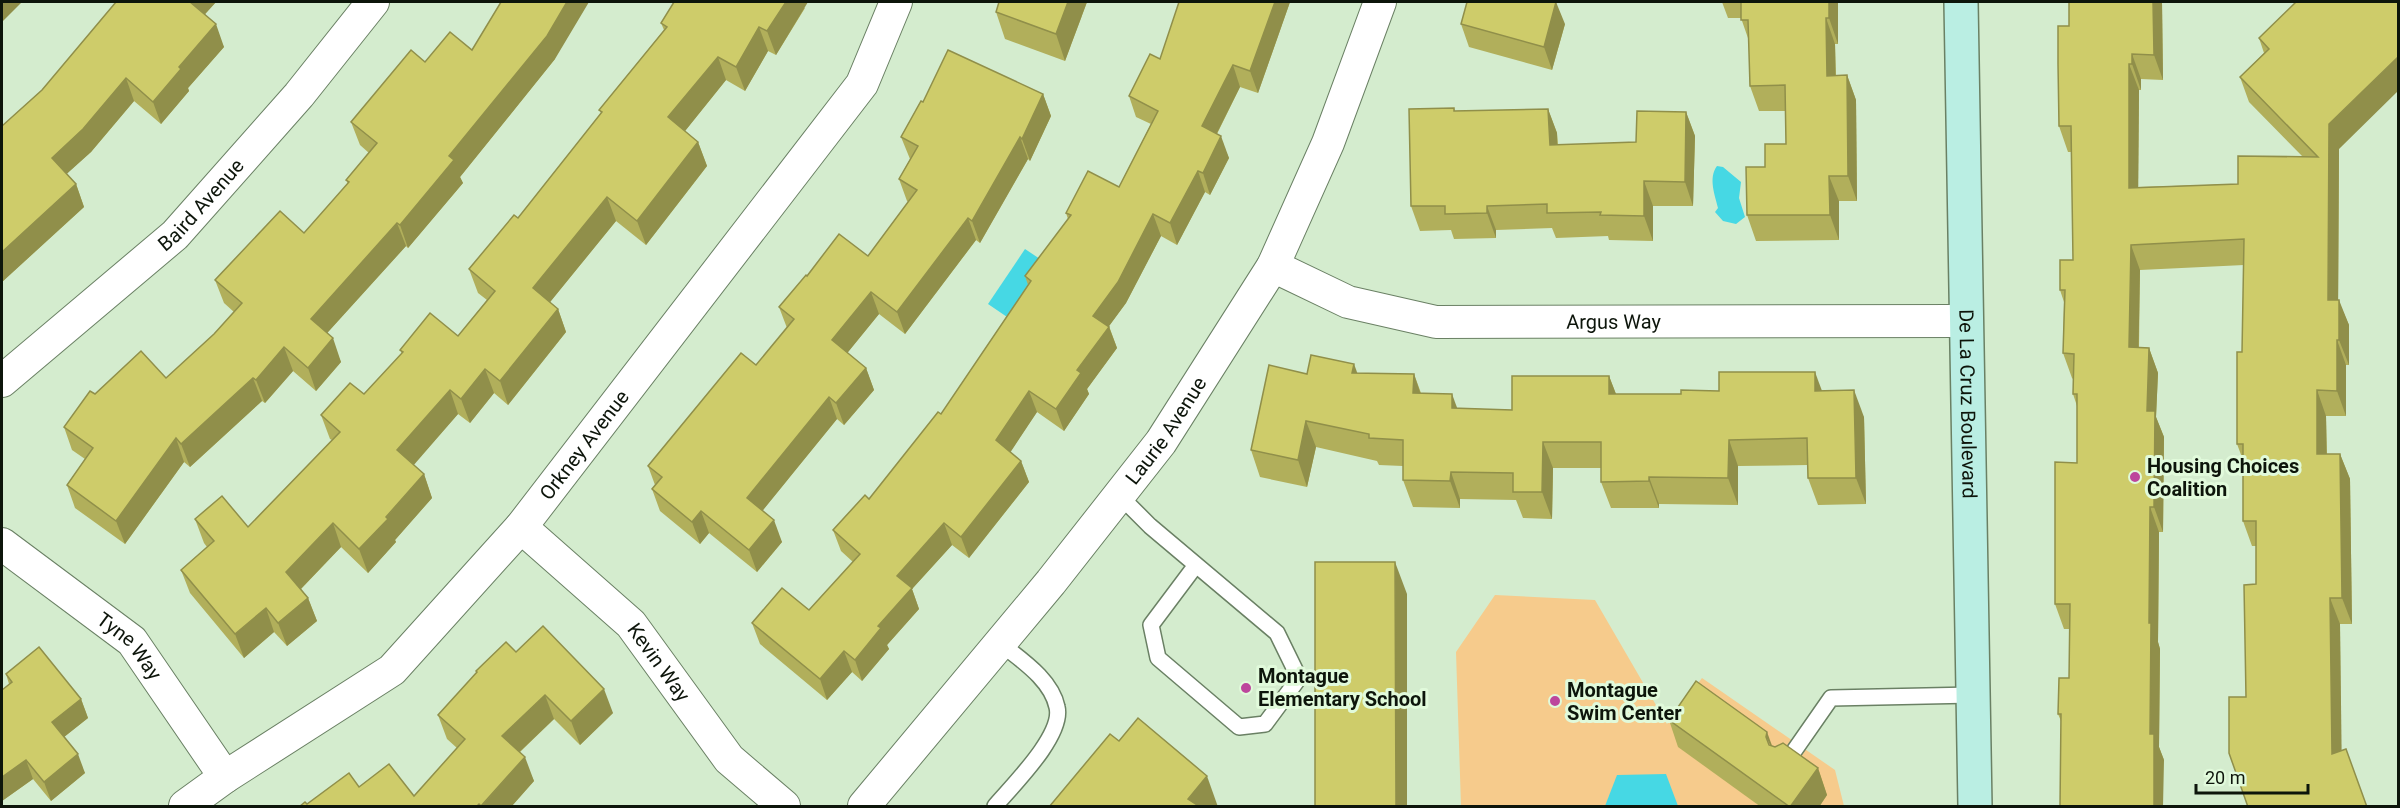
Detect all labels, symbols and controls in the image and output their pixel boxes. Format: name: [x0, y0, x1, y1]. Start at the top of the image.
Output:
street label: Baird Avenue: [153, 154, 249, 256]
street label: De La Cruz Boulevard: [1954, 309, 1982, 499]
street label: Argus Way: [1566, 310, 1662, 334]
street label: Laurie Avenue: [1120, 372, 1211, 489]
street label: Orkney Avenue: [534, 385, 634, 505]
place label: Housing Choices Coalition: [2147, 454, 2299, 501]
marker: Housing Choices Coalition: [2128, 470, 2142, 484]
street label: Tyne Way: [92, 607, 167, 685]
street label: Kevin Way: [622, 618, 696, 707]
place label: Montague Elementary School: [1258, 664, 1427, 711]
place label: Montague Swim Center: [1567, 678, 1682, 725]
marker: Montague Elementary School: [1239, 681, 1253, 695]
marker: Montague Swim Center: [1548, 694, 1562, 708]
scale bar: [2196, 757, 2308, 795]
text: 20 m: [2205, 767, 2245, 788]

